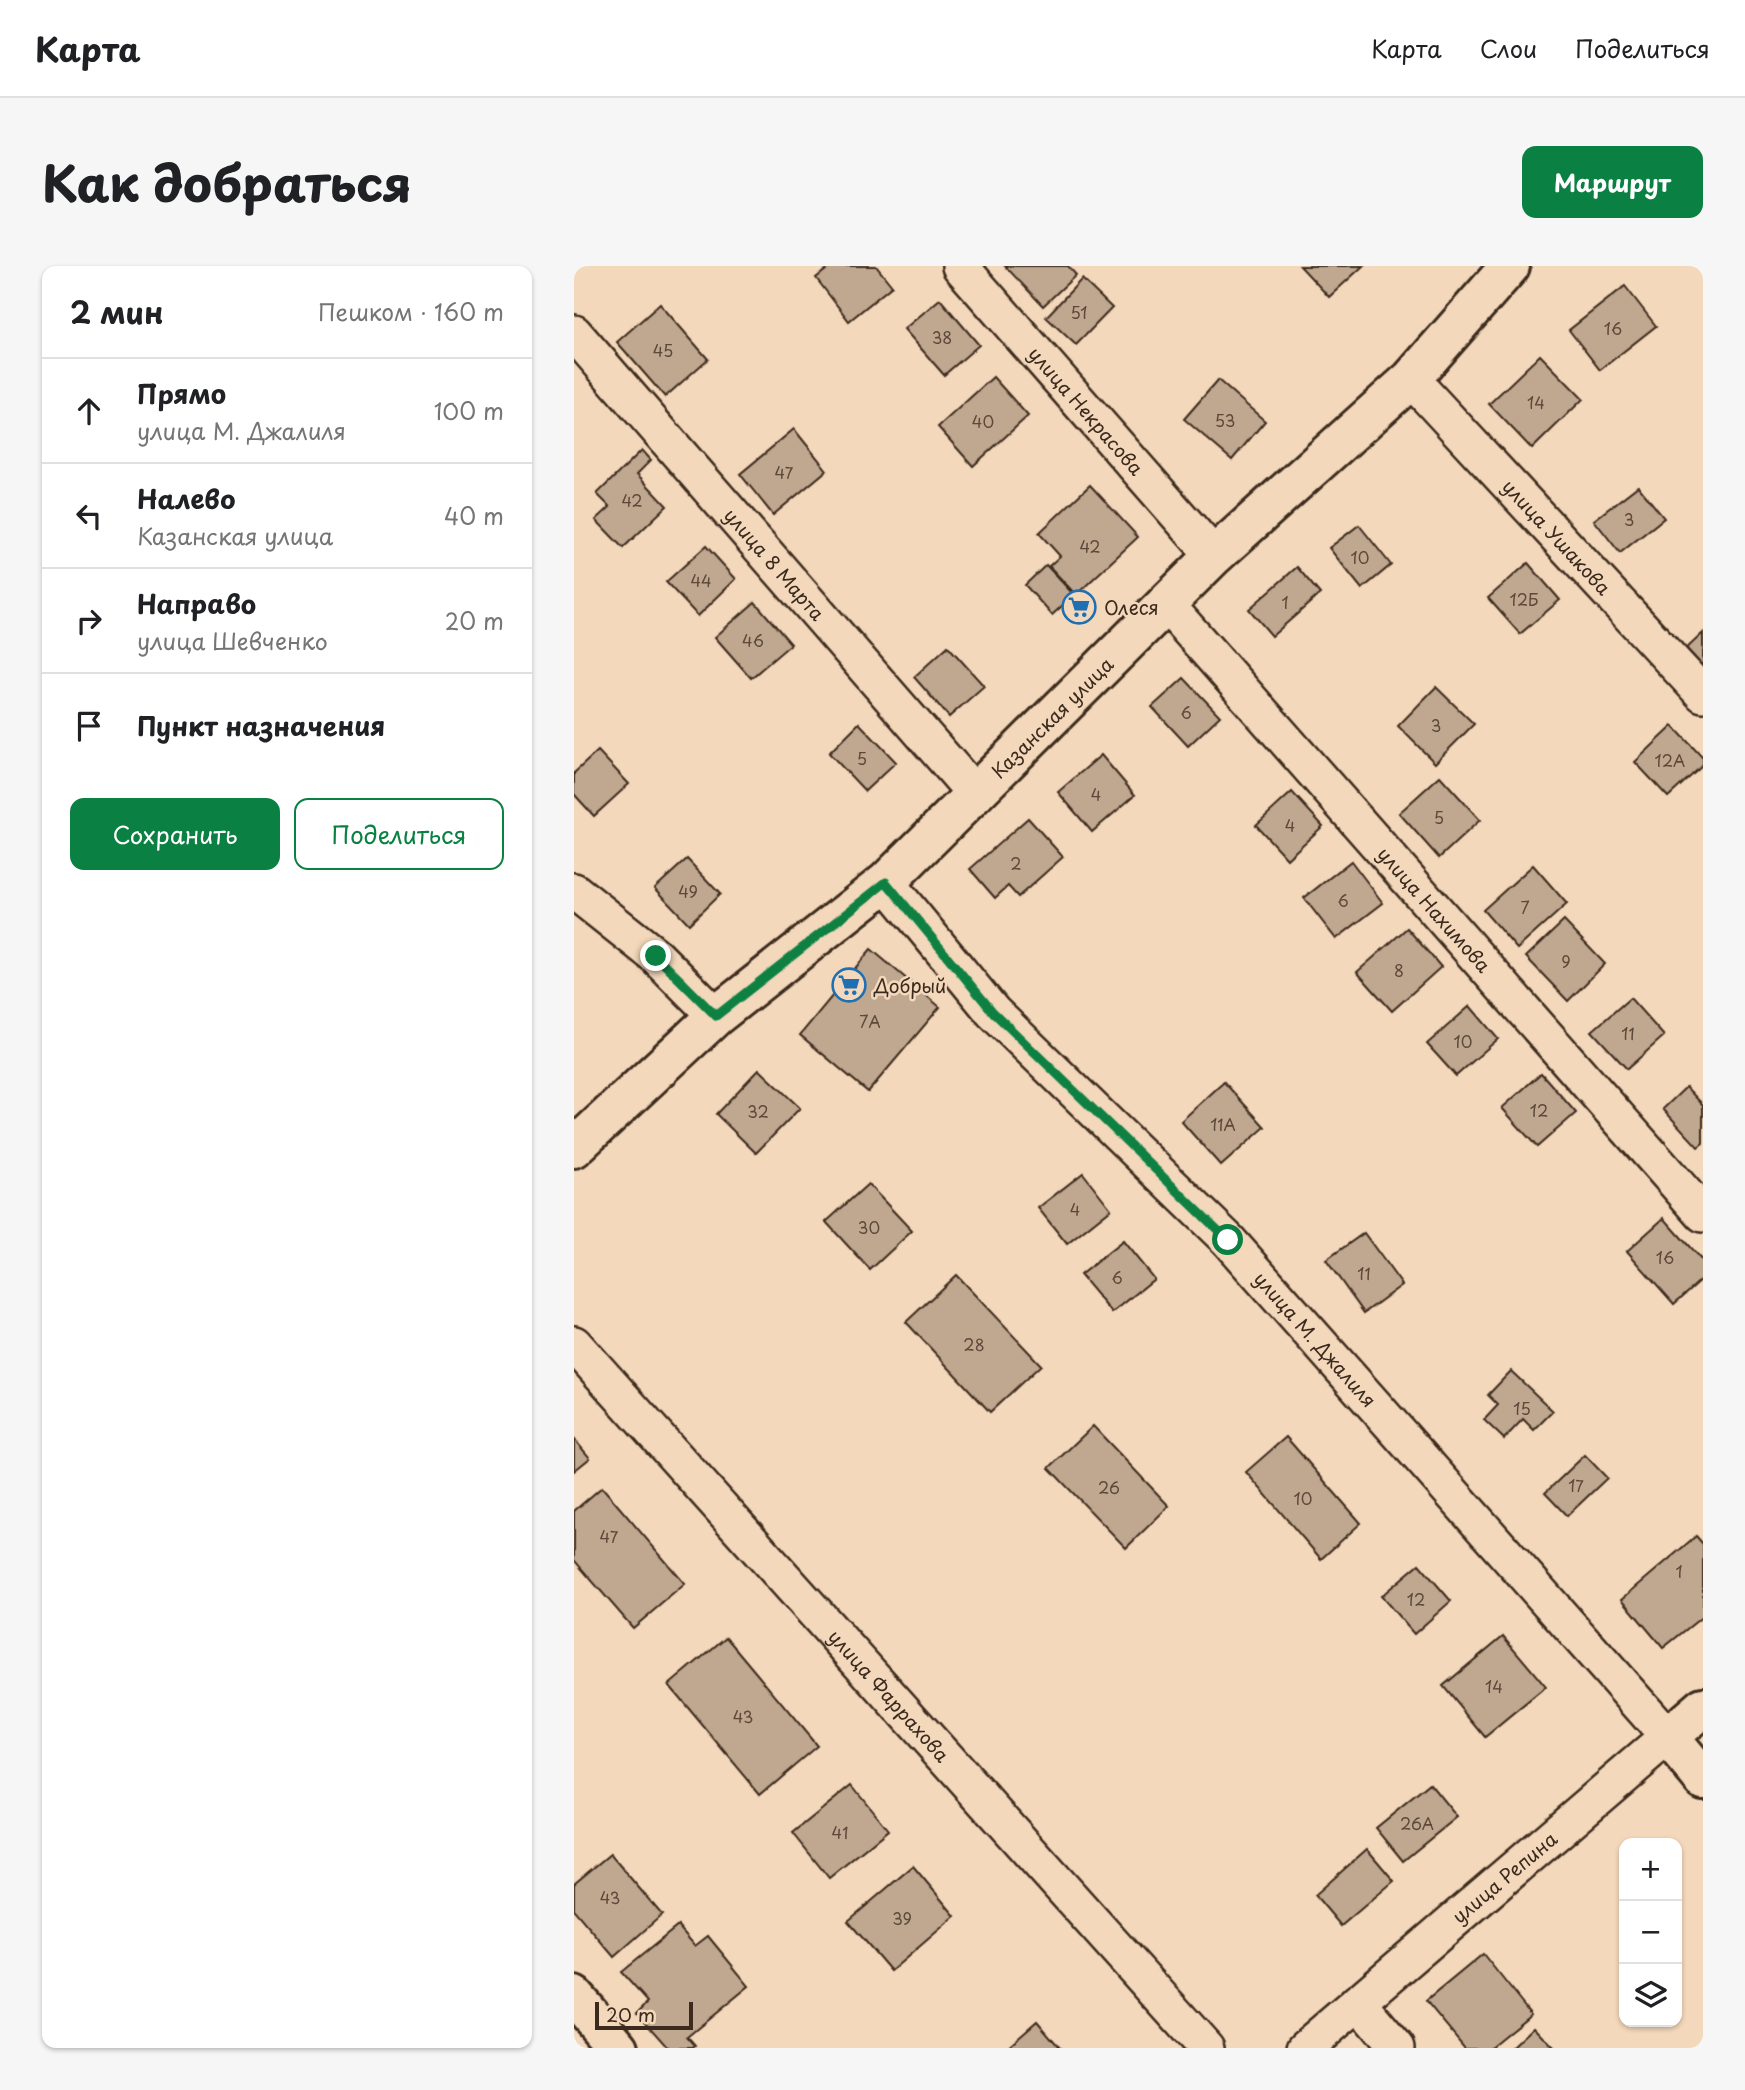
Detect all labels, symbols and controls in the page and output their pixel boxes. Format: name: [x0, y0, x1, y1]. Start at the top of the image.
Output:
text: Карта: [35, 23, 141, 73]
text: Карта: [1371, 30, 1442, 66]
text: Слои: [1480, 30, 1537, 66]
text: Поделиться: [1575, 30, 1710, 66]
text: Как добраться: [42, 145, 412, 219]
button: Маршрут: [1522, 146, 1703, 218]
text: 2 мин: [70, 289, 164, 334]
text: Пешком · 160 m: [318, 294, 504, 329]
house number: 51: [1070, 300, 1088, 324]
house number: 16: [1604, 316, 1622, 340]
house number: 38: [932, 325, 952, 349]
house number: 45: [653, 338, 673, 362]
street label: улица Некрасова: [1022, 340, 1151, 481]
text: Прямо: [137, 374, 226, 413]
house number: 14: [1527, 390, 1545, 414]
icon: ahead: [70, 392, 108, 430]
text: 100 m: [434, 393, 504, 428]
house number: 53: [1215, 408, 1235, 432]
house number: 40: [972, 409, 994, 433]
text: улица М. Джалиля: [137, 413, 346, 448]
house number: 47: [775, 460, 794, 484]
street label: улица Ушакова: [1496, 473, 1618, 601]
text: Налево: [137, 479, 235, 518]
house number: 42: [621, 488, 643, 512]
icon: left: [70, 497, 108, 535]
text: 40 m: [444, 498, 504, 533]
street label: улица 8 Марта: [718, 501, 832, 626]
house number: 3: [1624, 507, 1634, 531]
text: Казанская улица: [137, 518, 333, 553]
house number: 42: [1079, 534, 1101, 558]
house number: 10: [1351, 545, 1369, 569]
house number: 44: [690, 568, 712, 592]
text: Направо: [137, 584, 256, 623]
house number: 12Б: [1510, 587, 1538, 611]
supermarket icon: Олеся: [1060, 588, 1098, 626]
house number: 1: [1281, 590, 1289, 614]
place label: Олеся: [1104, 593, 1159, 621]
icon: right: [70, 602, 108, 640]
text: 20 m: [445, 603, 504, 638]
text: улица Шевченко: [137, 623, 328, 658]
house number: 46: [742, 628, 764, 652]
street label: Казанская улица: [984, 650, 1119, 784]
house number: 6: [1180, 700, 1192, 724]
text: Пункт назначения: [137, 706, 385, 745]
icon: arrive: [70, 707, 108, 745]
house number: 3: [1431, 713, 1441, 737]
house number: 5: [857, 746, 867, 770]
house number: 12А: [1655, 748, 1685, 772]
house number: 4: [1091, 782, 1101, 806]
button: Сохранить: [70, 798, 280, 870]
button: Поделиться: [294, 798, 504, 870]
house number: 5: [1434, 805, 1444, 829]
house number: 4: [1285, 813, 1295, 837]
street label: улица Нахимова: [1372, 840, 1498, 978]
house number: 2: [1010, 851, 1022, 875]
house number: 49: [678, 879, 698, 903]
house number: 6: [1337, 888, 1349, 912]
house number: 7: [1520, 895, 1530, 919]
route end: [640, 940, 671, 971]
house number: 9: [1561, 949, 1571, 973]
house number: 8: [1394, 958, 1404, 982]
supermarket icon: Добрый: [830, 966, 868, 1004]
place label: Добрый: [873, 971, 946, 999]
house number: 7А: [859, 1009, 881, 1033]
house number: 11: [1621, 1021, 1635, 1045]
house number: 10: [1454, 1029, 1472, 1053]
house number: 12: [1530, 1098, 1548, 1122]
house number: 32: [747, 1099, 769, 1123]
house number: 11А: [1210, 1112, 1236, 1136]
house number: 4: [1070, 1197, 1080, 1221]
house number: 30: [858, 1215, 880, 1239]
route start: [1212, 1224, 1243, 1255]
house number: 16: [1656, 1245, 1674, 1269]
house number: 11: [1357, 1261, 1371, 1285]
house number: 6: [1111, 1265, 1123, 1289]
street label: улица М. Джалиля: [1248, 1265, 1383, 1413]
house number: 28: [963, 1332, 985, 1356]
house number: 15: [1513, 1396, 1531, 1420]
house number: 17: [1568, 1473, 1584, 1497]
house number: 26: [1098, 1475, 1120, 1499]
house number: 10: [1294, 1486, 1312, 1510]
house number: 47: [600, 1524, 619, 1548]
house number: 1: [1675, 1559, 1683, 1583]
house number: 12: [1407, 1587, 1425, 1611]
street label: улица Фаррахова: [822, 1623, 957, 1768]
house number: 14: [1485, 1674, 1503, 1698]
house number: 43: [733, 1704, 753, 1728]
house number: 26А: [1400, 1811, 1434, 1835]
house number: 41: [832, 1820, 848, 1844]
street label: улица Репина: [1445, 1825, 1563, 1929]
map controls: [1619, 1838, 1682, 2027]
button: +: [1619, 1838, 1682, 1901]
house number: 43: [600, 1885, 620, 1909]
button: −: [1619, 1901, 1682, 1964]
house number: 39: [892, 1906, 912, 1930]
button: layers: [1619, 1964, 1682, 2027]
scale bar: [595, 1999, 693, 2031]
text: 20 m: [606, 2000, 655, 2028]

